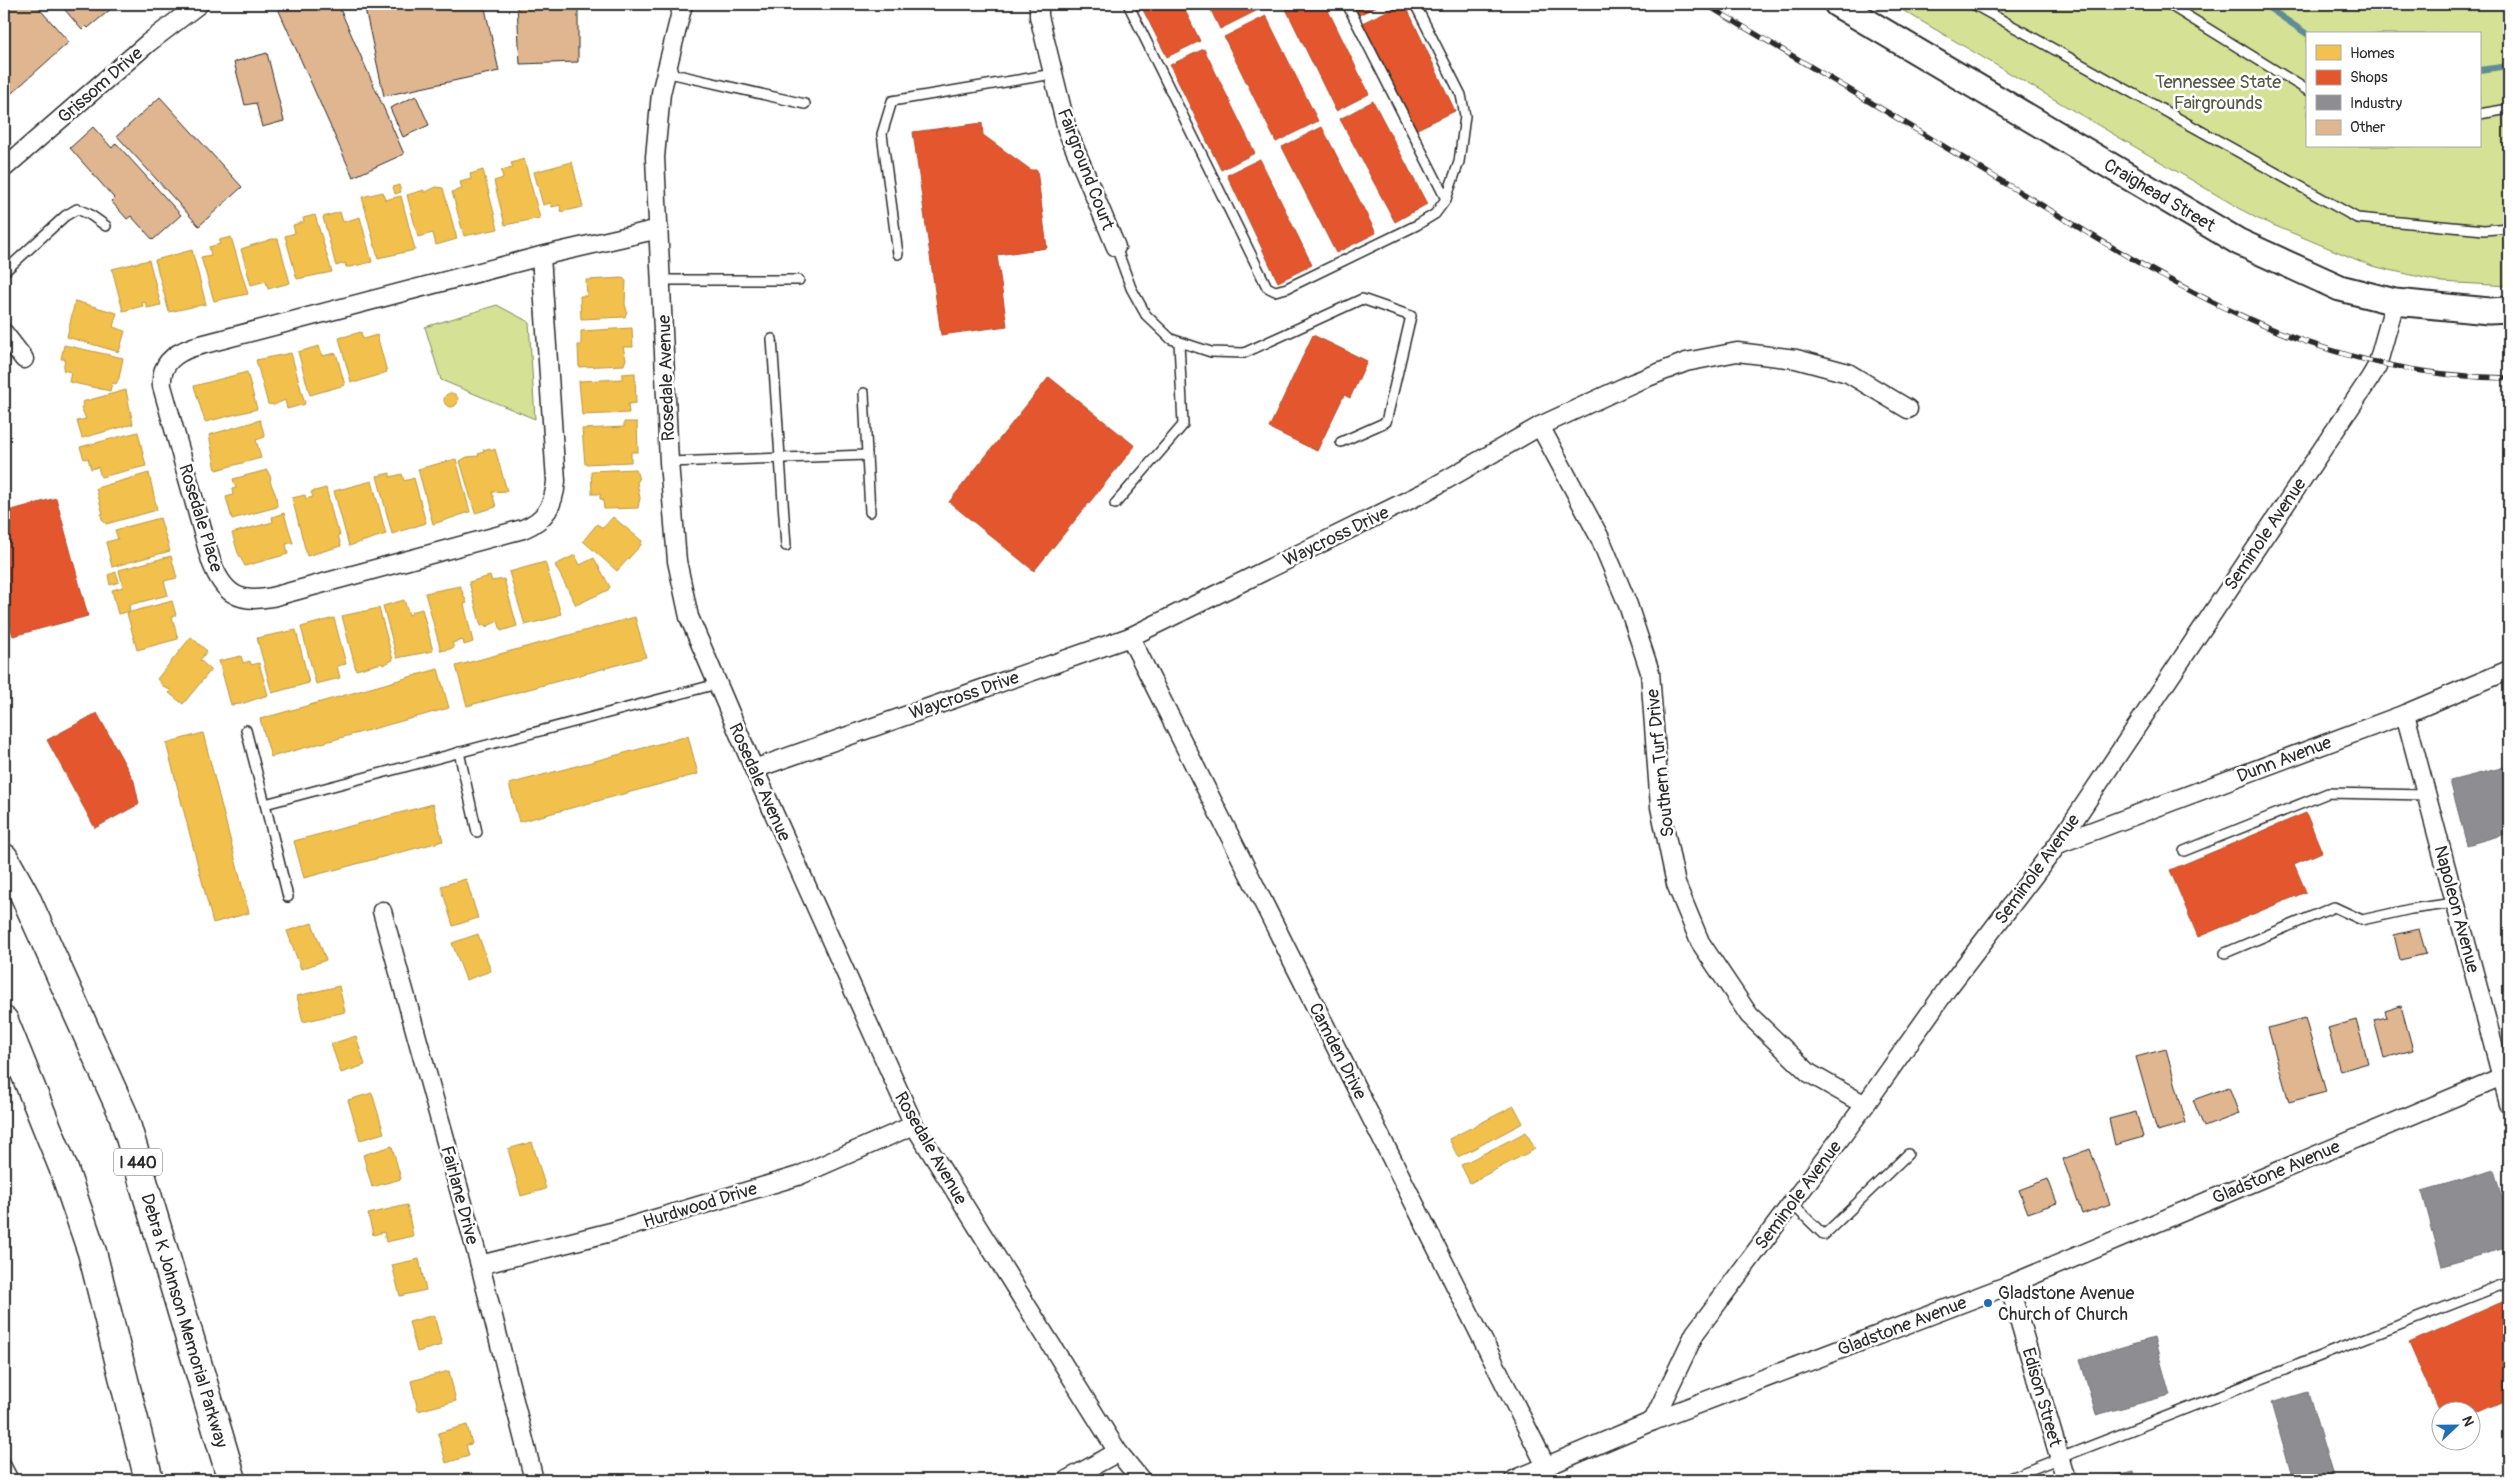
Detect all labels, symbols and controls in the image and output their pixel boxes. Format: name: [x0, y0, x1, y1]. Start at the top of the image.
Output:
legend: [2306, 32, 2480, 148]
street label: Grissom Drive: [53, 42, 148, 129]
text: Homes: [2350, 44, 2395, 63]
text: Shops: [2350, 68, 2388, 87]
park label: Tennessee State Fairgrounds: [2155, 71, 2281, 115]
text: Industry: [2350, 94, 2403, 113]
street label: Fairground Court: [1052, 105, 1119, 234]
text: Other: [2350, 118, 2386, 137]
street label: Craighead Street: [2100, 154, 2220, 238]
street label: Rosedale Avenue: [653, 314, 680, 442]
street label: Rosedale Place: [173, 461, 228, 575]
street label: Seminole Avenue: [2219, 474, 2312, 595]
street label: Waycross Drive: [1280, 501, 1393, 572]
street label: Waycross Drive: [906, 666, 1022, 725]
street label: Southern Turf Drive: [1641, 688, 1680, 838]
street label: Rosedale Avenue: [723, 720, 796, 845]
street label: Dunn Avenue: [2234, 731, 2335, 788]
street label: Seminole Avenue: [1990, 810, 2085, 929]
street label: Napoleon Avenue: [2428, 843, 2485, 975]
street label: Camden Drive: [1303, 999, 1372, 1104]
street label: Rosedale Avenue: [889, 1088, 972, 1209]
street label: Gladstone Avenue: [2209, 1135, 2344, 1210]
street label: Seminole Avenue: [1750, 1136, 1847, 1254]
street label: Fairlane Drive: [435, 1143, 484, 1247]
road number: I 440: [114, 1148, 162, 1176]
street label: Hurdwood Drive: [640, 1177, 760, 1234]
street label: Debra K Johnson Memorial Parkway: [135, 1191, 233, 1451]
place label: Gladstone Avenue Church of Church: [1998, 1282, 2134, 1326]
street label: Gladstone Avenue: [1834, 1291, 1970, 1362]
marker: Gladstone Avenue Church of Church: [1982, 1297, 1994, 1309]
street label: Edison Street: [2016, 1345, 2067, 1450]
north arrow: [2430, 1402, 2480, 1452]
text: N: [2458, 1414, 2477, 1429]

